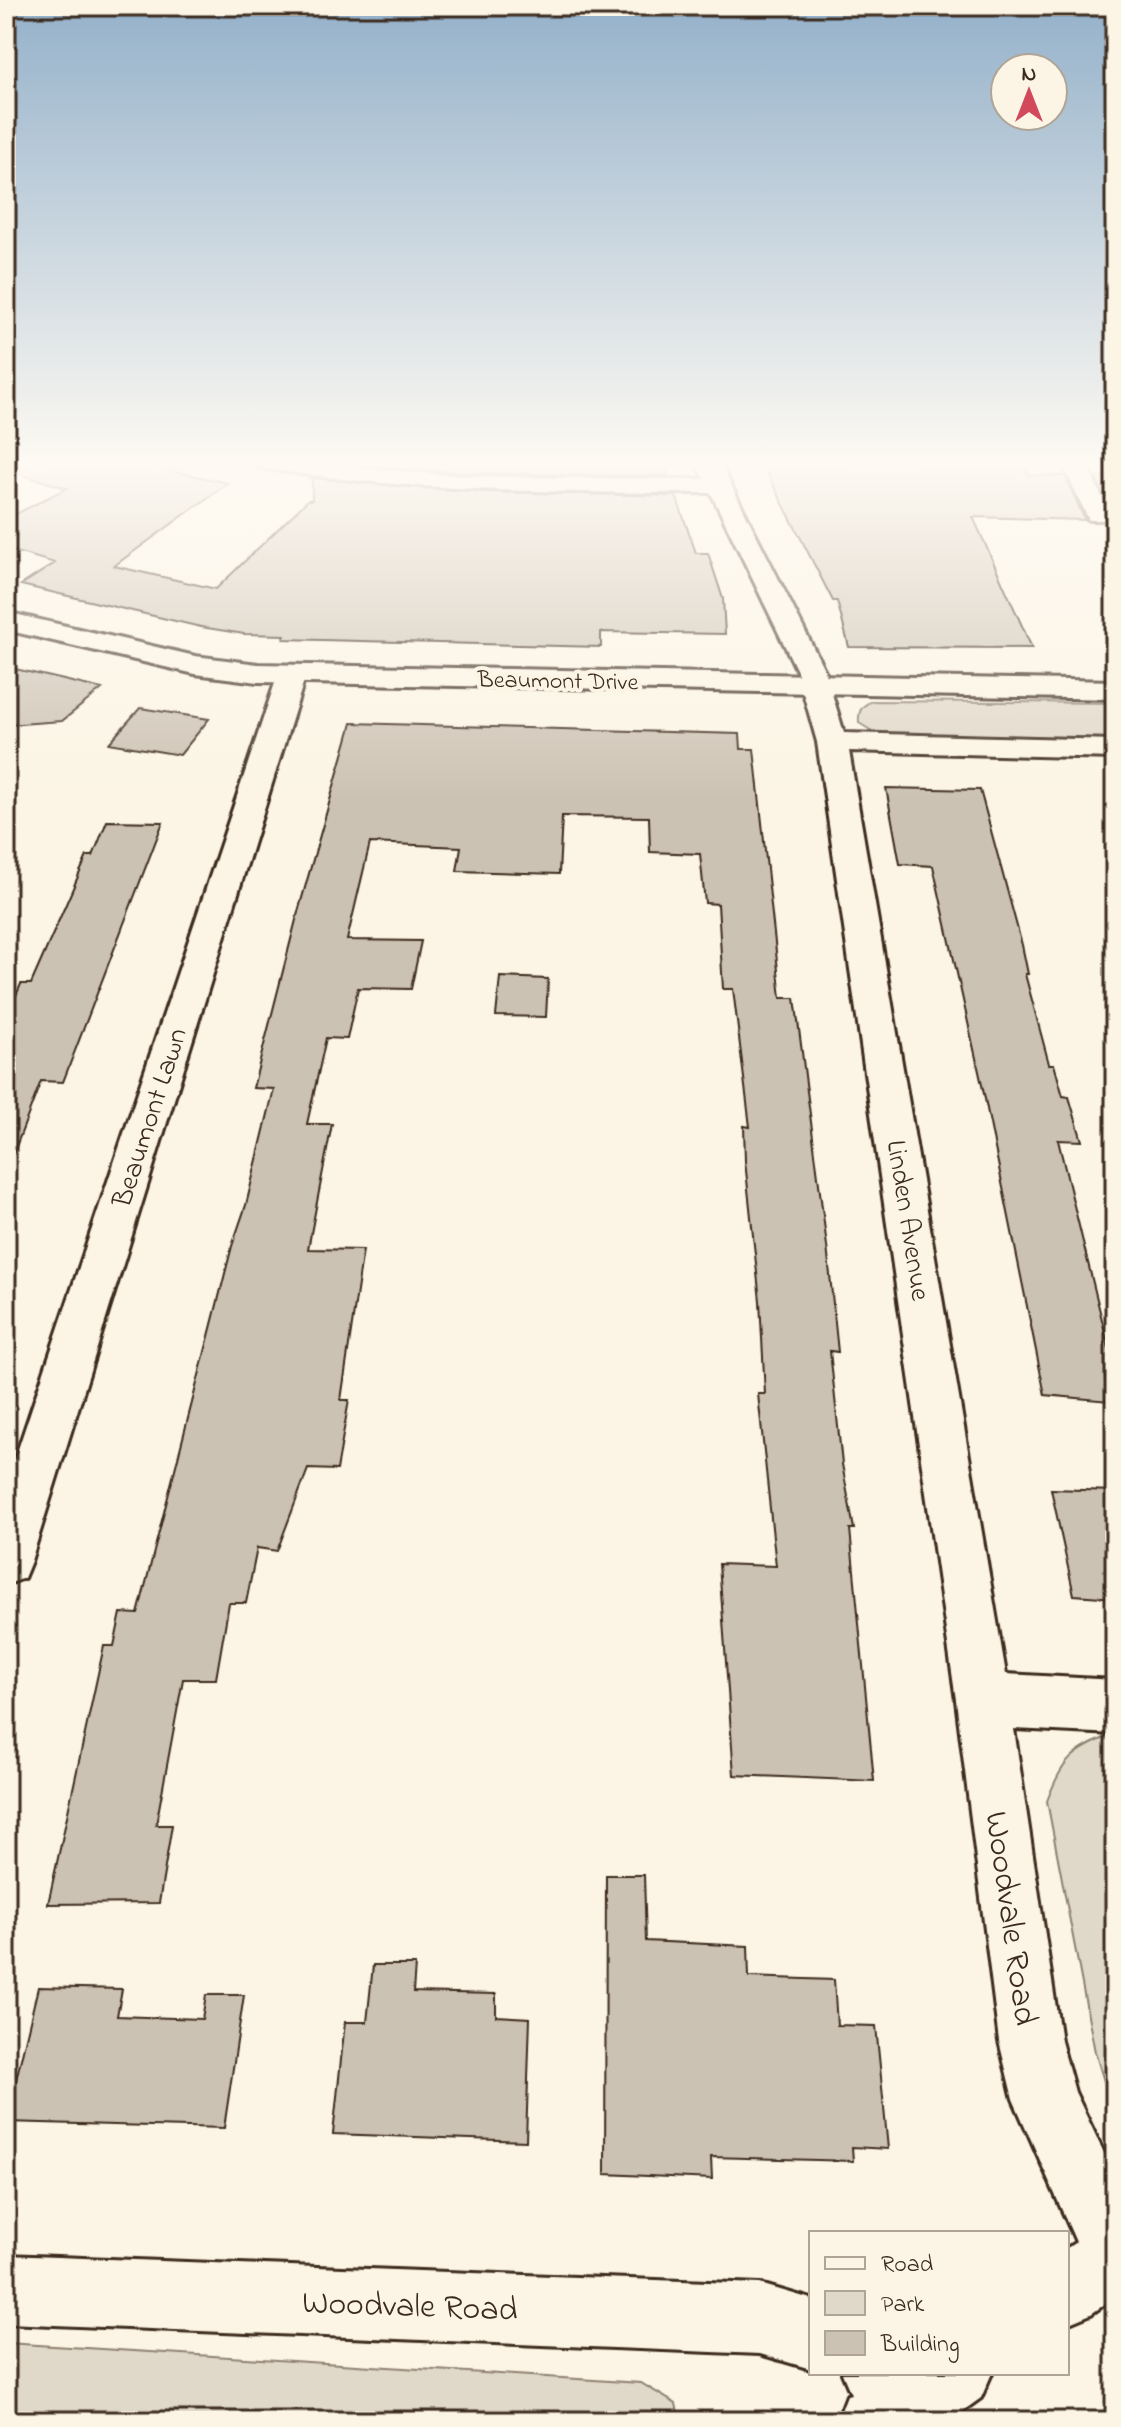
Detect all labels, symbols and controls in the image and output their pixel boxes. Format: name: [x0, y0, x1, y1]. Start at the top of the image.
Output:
north arrow: [989, 52, 1069, 132]
text: N: [1022, 59, 1036, 91]
street label: Beaumont Drive: [476, 664, 639, 701]
street label: Beaumont Lawn: [103, 1023, 200, 1214]
street label: Linden Avenue: [874, 1137, 940, 1304]
street label: Woodvale Road: [969, 1808, 1049, 2029]
legend: [809, 2231, 1069, 2375]
text: Road: [881, 2248, 934, 2283]
street label: Woodvale Road: [301, 2279, 519, 2337]
text: Park: [881, 2288, 925, 2323]
text: Building: [880, 2328, 960, 2363]

